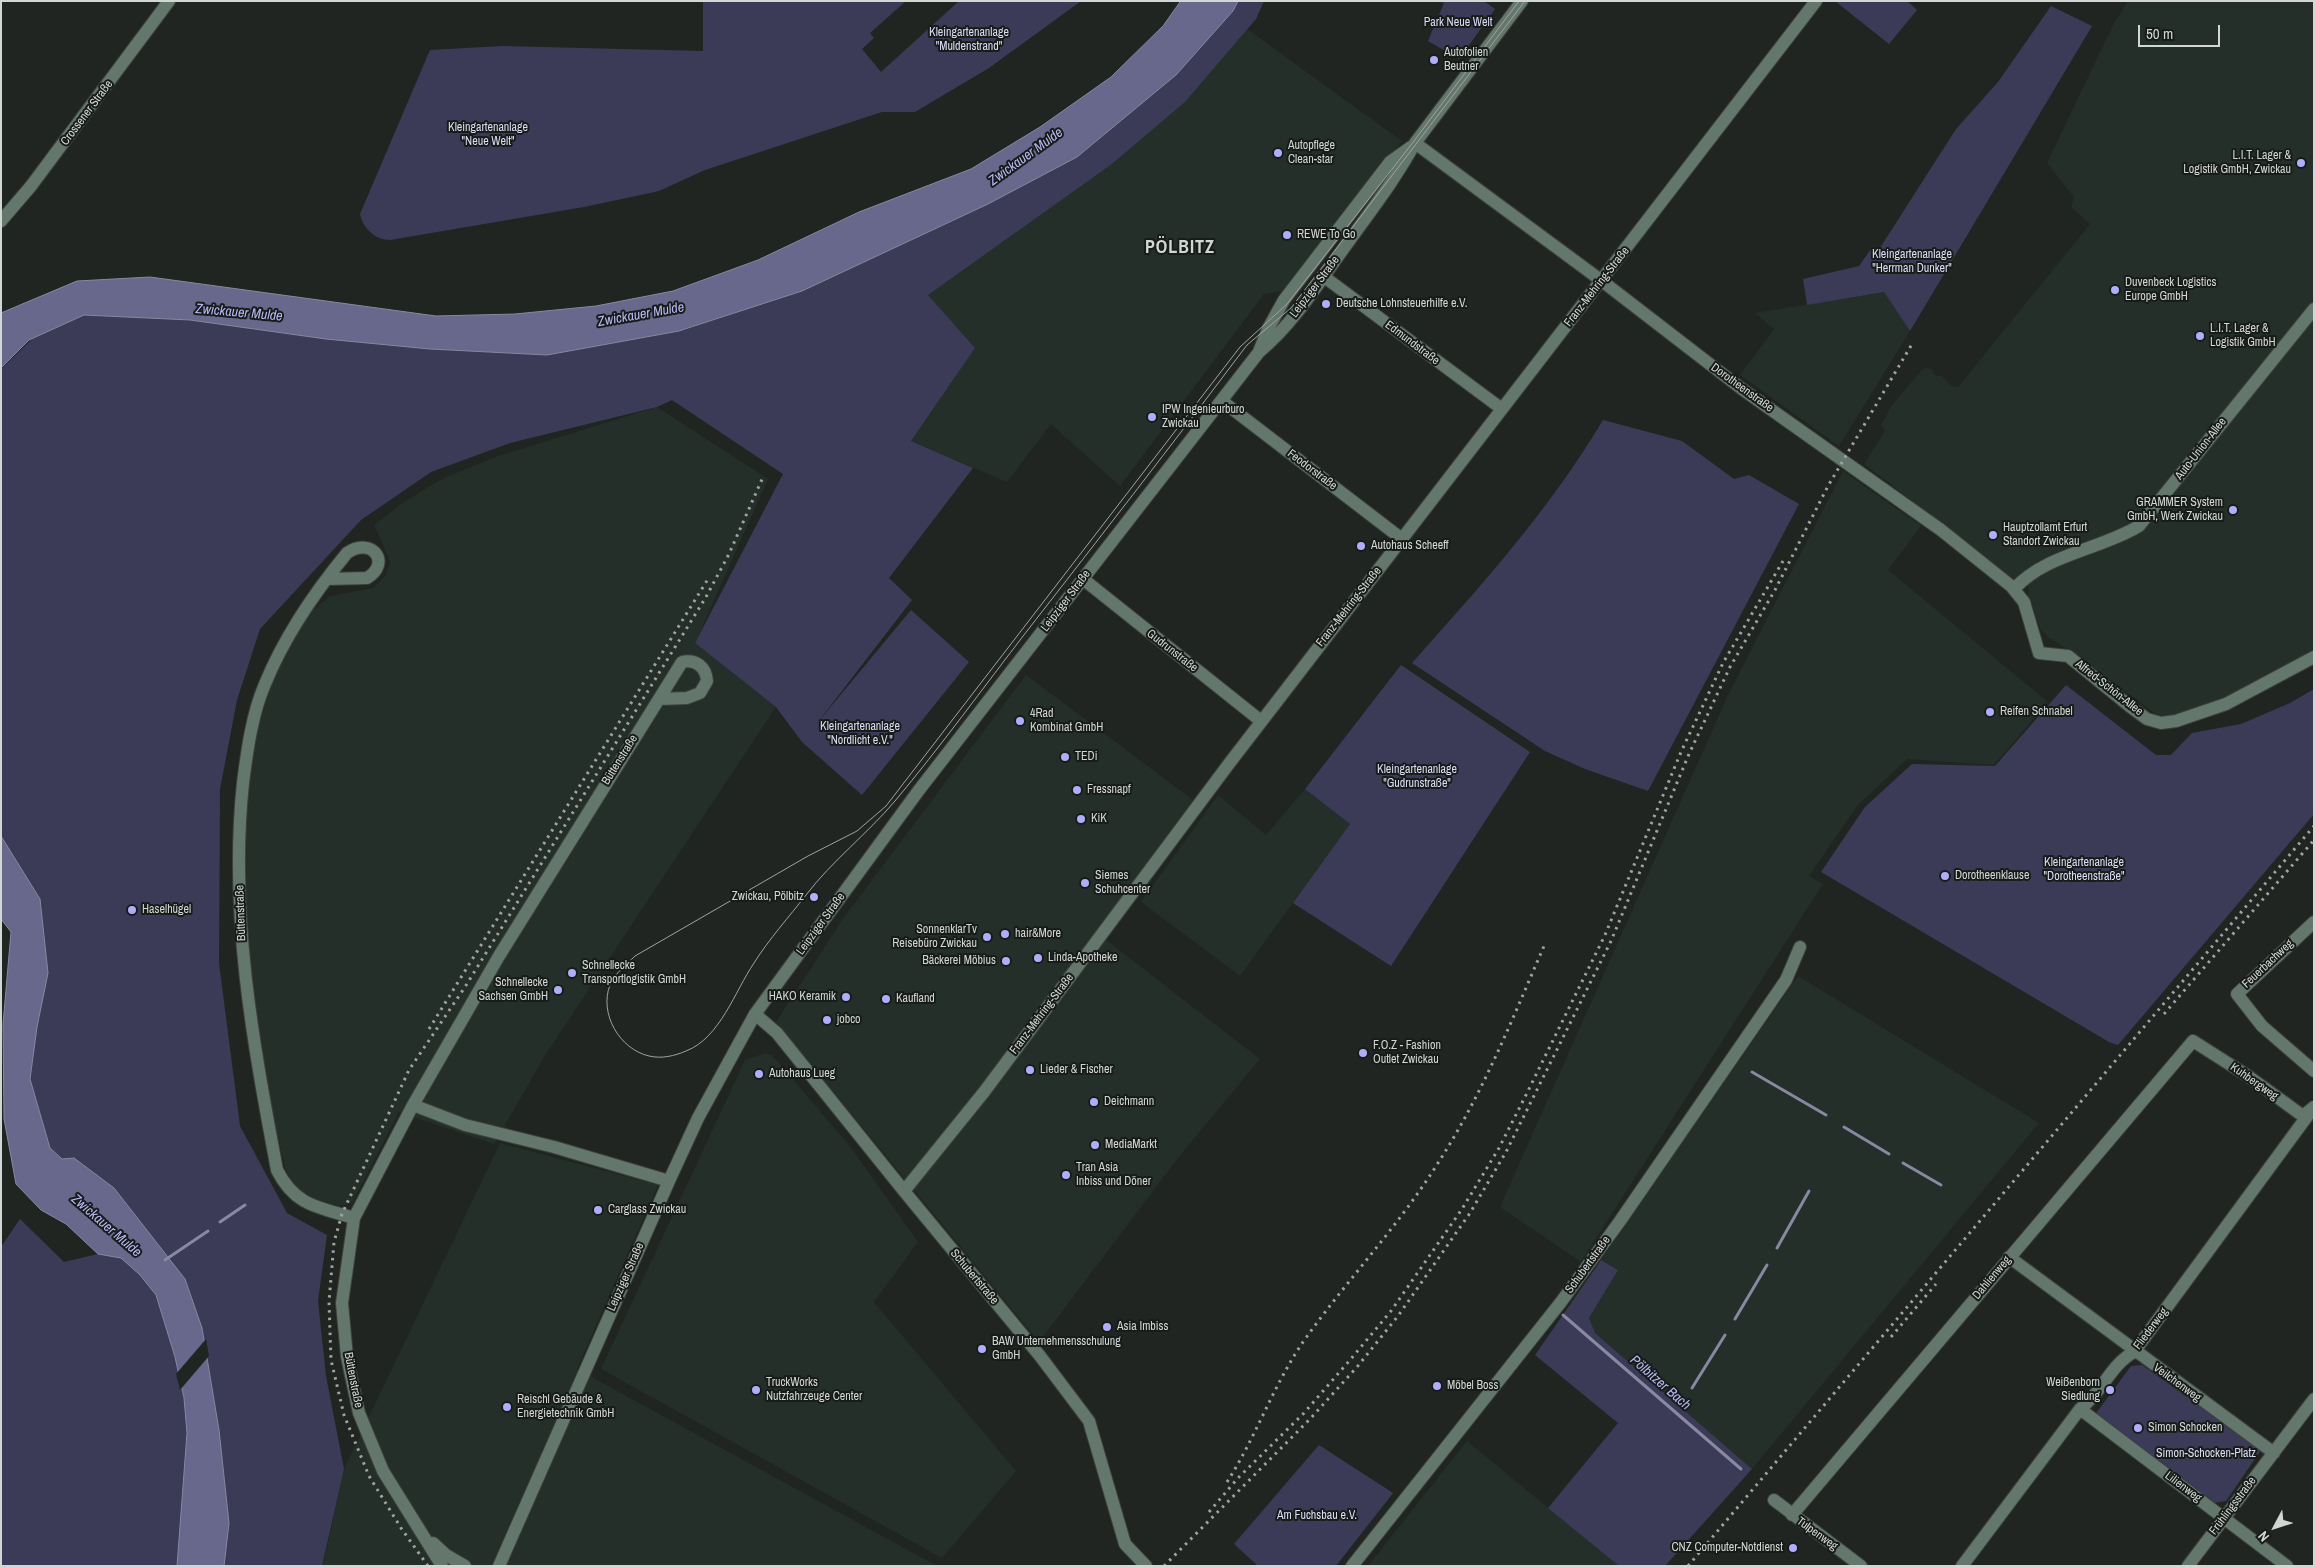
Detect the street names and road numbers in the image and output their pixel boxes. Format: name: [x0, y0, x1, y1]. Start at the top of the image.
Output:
street label: Crossener Straße: [58, 78, 116, 148]
street label: Franz-Mehring-Straße: [1561, 244, 1633, 330]
street label: Leipziger Straße: [1287, 253, 1343, 321]
street label: Edmundstraße: [1382, 318, 1442, 368]
street label: Dorotheenstraße: [1708, 360, 1776, 416]
street label: Auto-Union-Allee: [2172, 415, 2230, 483]
street label: Feodorstraße: [1284, 447, 1340, 493]
street label: Franz-Mehring-Straße: [1313, 564, 1385, 650]
street label: Leipziger Straße: [1038, 567, 1094, 635]
street label: Gudrunstraße: [1144, 627, 1200, 675]
street label: Alfred-Schön-Allee: [2072, 657, 2146, 719]
street label: Büttenstraße: [599, 732, 641, 788]
street label: Büttenstraße: [233, 885, 249, 941]
street label: Leipziger Straße: [794, 890, 848, 958]
street label: Feuerbachweg: [2239, 937, 2297, 991]
street label: Franz-Mehring-Straße: [1007, 971, 1077, 1057]
street label: Kuhbergweg: [2227, 1060, 2281, 1104]
street label: Schubertstraße: [1562, 1234, 1614, 1296]
street label: Leipziger Straße: [605, 1241, 647, 1313]
street label: Schubertstraße: [947, 1247, 1001, 1307]
street label: Dahlienweg: [1970, 1253, 2014, 1303]
street label: Fliederweg: [2131, 1305, 2171, 1353]
street label: Büttenstraße: [341, 1351, 365, 1409]
street label: Veilchenweg: [2150, 1361, 2204, 1405]
street label: Lilienweg: [2162, 1469, 2204, 1505]
street label: Frühlingsstraße: [2207, 1474, 2259, 1538]
street label: Tulpenweg: [1794, 1514, 1840, 1554]

